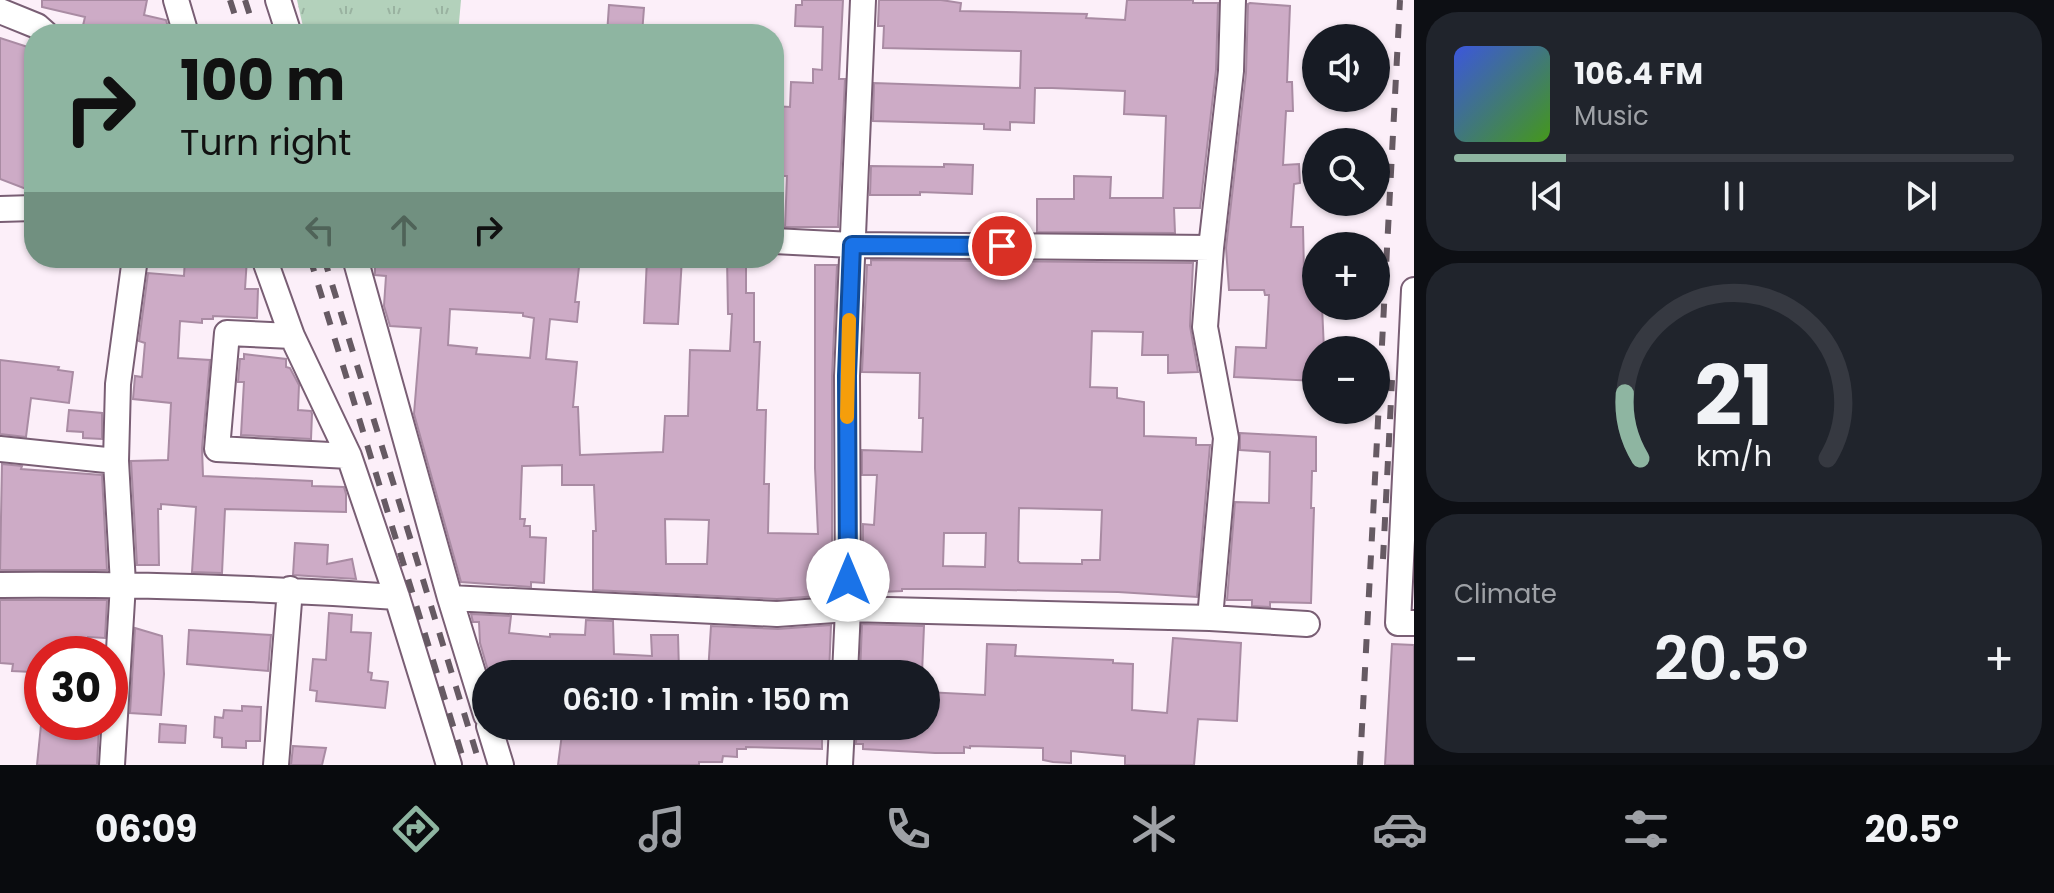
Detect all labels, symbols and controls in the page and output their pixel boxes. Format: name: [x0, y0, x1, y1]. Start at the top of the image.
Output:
map controls: [1302, 24, 1390, 424]
button: sound: [1302, 24, 1390, 112]
text: 100 m: [180, 41, 345, 120]
text: 106.4 FM: [1574, 52, 1703, 95]
icon: right: [48, 56, 152, 160]
text: Music: [1574, 98, 1649, 134]
text: Turn right: [180, 117, 351, 168]
button: search: [1302, 128, 1390, 216]
icon: previous: [1525, 174, 1569, 218]
icon: pause: [1712, 174, 1756, 218]
icon: next: [1899, 174, 1943, 218]
icon: left: [298, 208, 342, 252]
icon: ahead: [382, 208, 426, 252]
icon: right: [466, 208, 510, 252]
pin: [968, 212, 1036, 280]
icon: arrive: [980, 224, 1024, 268]
button: +: [1302, 232, 1390, 320]
button: −: [1302, 336, 1390, 424]
text: 21: [1695, 337, 1773, 453]
text: km/h: [1696, 436, 1772, 476]
position arrow: [806, 538, 890, 622]
text: Climate: [1454, 576, 1557, 612]
text: 20.5°: [1654, 617, 1808, 701]
text: −: [1454, 629, 1478, 690]
text: +: [1984, 629, 2014, 690]
speed limit sign: 30: [24, 636, 128, 740]
text: 06:10 · 1 min · 150 m: [562, 678, 850, 721]
icon: directions: [388, 801, 444, 857]
icon: music: [634, 801, 690, 857]
icon: phone: [880, 801, 936, 857]
icon: climate: [1126, 801, 1182, 857]
icon: car: [1372, 801, 1428, 857]
icon: filters: [1618, 801, 1674, 857]
text: 06:09: [95, 804, 197, 855]
text: 20.5°: [1865, 804, 1959, 855]

